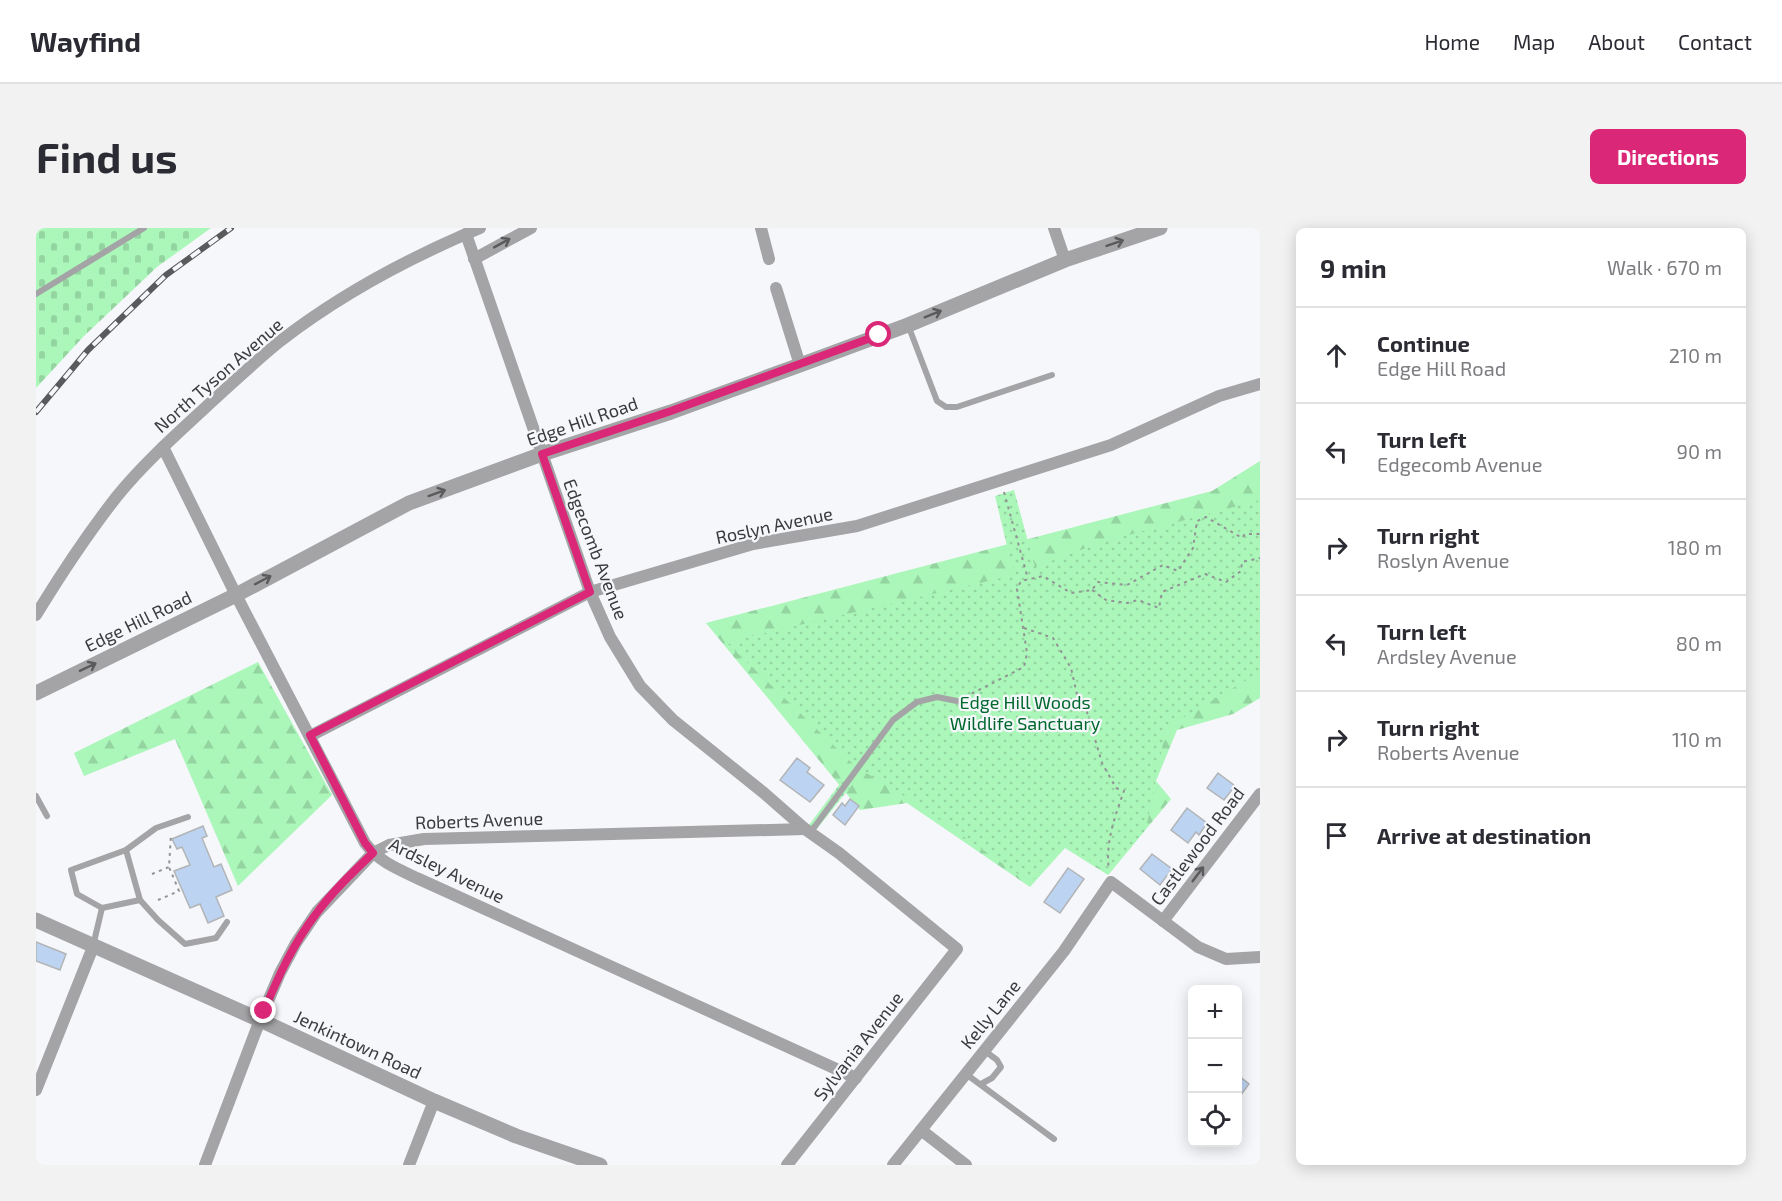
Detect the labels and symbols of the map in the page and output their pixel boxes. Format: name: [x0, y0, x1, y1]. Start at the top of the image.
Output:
one-way arrow: [493, 237, 510, 249]
one-way arrow: [1105, 237, 1124, 248]
one-way arrow: [924, 308, 942, 319]
street label: North Tyson Avenue: [149, 313, 287, 437]
route start: [865, 321, 891, 347]
street label: Edge Hill Road: [523, 392, 641, 450]
street label: Edgecomb Avenue: [559, 476, 633, 622]
one-way arrow: [427, 486, 446, 497]
street label: Roslyn Avenue: [713, 502, 835, 548]
one-way arrow: [254, 574, 272, 586]
street label: Edge Hill Road: [81, 586, 195, 656]
one-way arrow: [79, 661, 97, 673]
park label: Edge Hill Woods Wildlife Sanctuary: [950, 691, 1101, 734]
street label: Castlewood Road: [1145, 783, 1249, 909]
street label: Roberts Avenue: [414, 807, 544, 833]
street label: Ardsley Avenue: [386, 833, 508, 907]
one-way arrow: [1192, 867, 1205, 883]
street label: Kelly Lane: [955, 975, 1025, 1053]
street label: Sylvania Avenue: [809, 987, 907, 1105]
route end: [250, 997, 276, 1023]
street label: Jenkintown Road: [291, 1005, 425, 1083]

